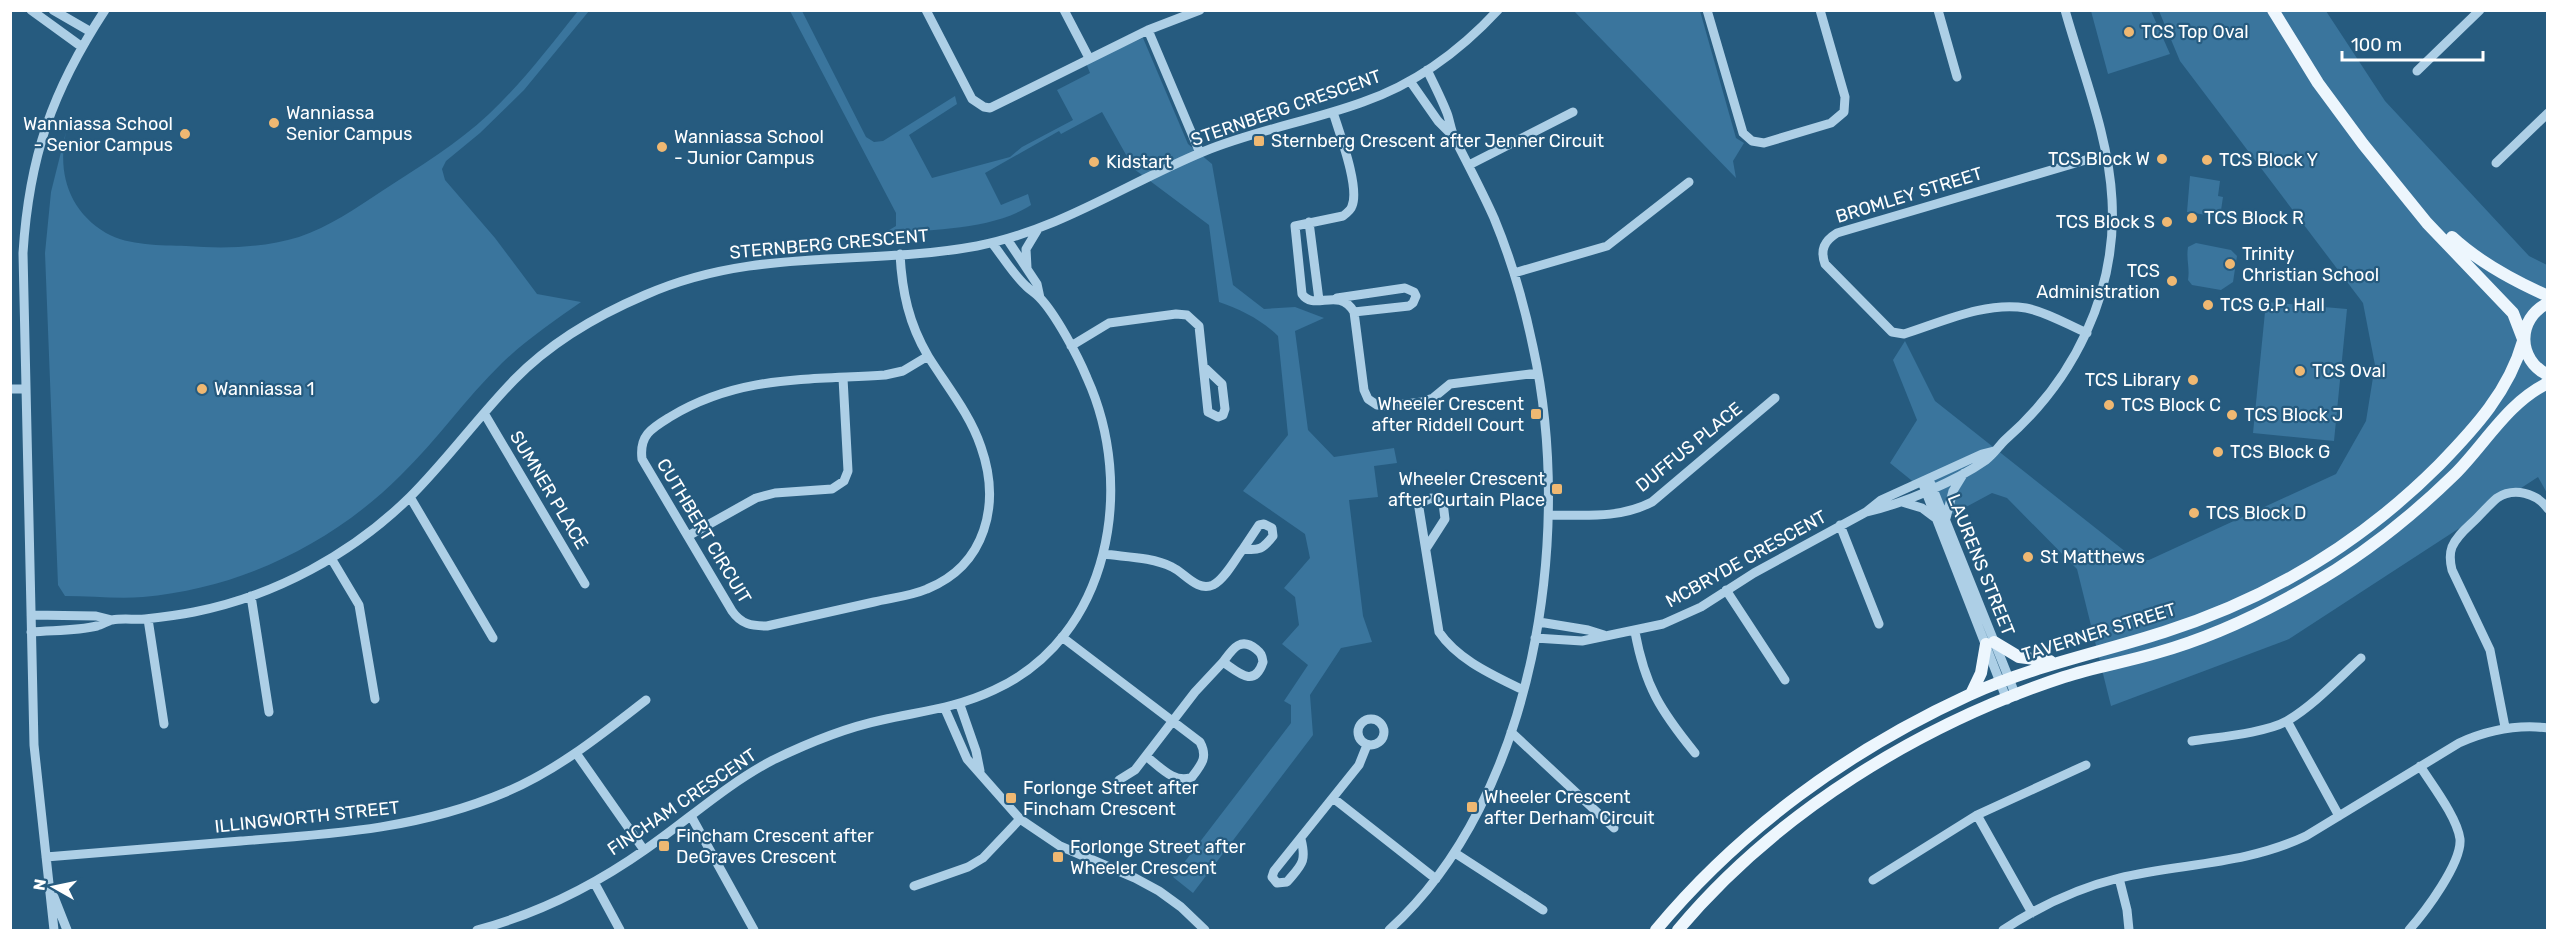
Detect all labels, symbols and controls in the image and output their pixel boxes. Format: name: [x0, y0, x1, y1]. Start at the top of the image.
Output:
place label: TCS Top Oval: [2141, 21, 2249, 43]
scale bar: [2342, 24, 2483, 62]
marker: TCS Top Oval: [2122, 25, 2136, 39]
text: 100 m: [2351, 34, 2402, 56]
street label: STERNBERG CRESCENT: [1188, 65, 1384, 151]
place label: Wanniassa Senior Campus: [286, 102, 412, 145]
place label: Wanniassa School - Senior Campus: [23, 113, 173, 156]
marker: Wanniassa Senior Campus: [267, 116, 281, 130]
place label: Wanniassa School - Junior Campus: [674, 126, 824, 169]
marker: Wanniassa School - Senior Campus: [178, 127, 192, 141]
place label: Sternberg Crescent after Jenner Circuit: [1271, 130, 1604, 152]
marker: Sternberg Crescent after Jenner Circuit: [1252, 134, 1266, 148]
marker: Wanniassa School - Junior Campus: [655, 140, 669, 154]
place label: TCS Block W: [2048, 148, 2150, 170]
place label: TCS Block Y: [2219, 149, 2318, 171]
place label: Kidstart: [1106, 151, 1172, 173]
marker: TCS Block W: [2155, 152, 2169, 166]
marker: TCS Block Y: [2200, 153, 2214, 167]
marker: Kidstart: [1087, 155, 1101, 169]
street label: BROMLEY STREET: [1833, 162, 1985, 228]
place label: TCS Block R: [2204, 207, 2304, 229]
place label: TCS Block S: [2056, 211, 2155, 233]
marker: TCS Block R: [2185, 211, 2199, 225]
marker: TCS Block S: [2160, 215, 2174, 229]
street label: STERNBERG CRESCENT: [729, 224, 929, 264]
place label: Trinity Christian School: [2242, 243, 2379, 286]
marker: Trinity Christian School: [2223, 257, 2237, 271]
place label: TCS Administration: [2036, 260, 2160, 303]
marker: TCS Administration: [2165, 274, 2179, 288]
place label: TCS G.P. Hall: [2220, 294, 2325, 316]
marker: TCS G.P. Hall: [2201, 298, 2215, 312]
place label: TCS Oval: [2312, 360, 2386, 382]
marker: TCS Oval: [2293, 364, 2307, 378]
place label: TCS Library: [2085, 369, 2181, 391]
marker: TCS Library: [2186, 373, 2200, 387]
place label: Wanniassa 1: [214, 378, 314, 400]
marker: Wanniassa 1: [195, 382, 209, 396]
place label: Wheeler Crescent after Riddell Court: [1371, 393, 1524, 436]
place label: TCS Block C: [2121, 394, 2221, 416]
street label: DUFFUS PLACE: [1631, 397, 1747, 497]
marker: TCS Block C: [2102, 398, 2116, 412]
place label: TCS Block J: [2244, 404, 2343, 426]
marker: Wheeler Crescent after Riddell Court: [1529, 407, 1543, 421]
marker: TCS Block J: [2225, 408, 2239, 422]
street label: SUMNER PLACE: [505, 427, 593, 553]
place label: TCS Block G: [2230, 441, 2330, 463]
marker: TCS Block G: [2211, 445, 2225, 459]
street label: CUTHBERT CIRCUIT: [652, 454, 756, 608]
place label: Wheeler Crescent after Curtain Place: [1388, 468, 1545, 511]
marker: Wheeler Crescent after Curtain Place: [1550, 482, 1564, 496]
street label: LAURENS STREET: [1943, 491, 2019, 639]
place label: TCS Block D: [2206, 502, 2306, 524]
street label: MCBRYDE CRESCENT: [1662, 506, 1830, 612]
marker: TCS Block D: [2187, 506, 2201, 520]
place label: St Matthews: [2040, 546, 2145, 568]
marker: St Matthews: [2021, 550, 2035, 564]
street label: TAVERNER STREET: [2019, 598, 2179, 666]
street label: FINCHAM CRESCENT: [603, 744, 761, 860]
place label: Forlonge Street after Fincham Crescent: [1023, 777, 1199, 820]
place label: Wheeler Crescent after Derham Circuit: [1484, 786, 1655, 829]
marker: Forlonge Street after Fincham Crescent: [1004, 791, 1018, 805]
street label: ILLINGWORTH STREET: [213, 796, 401, 838]
marker: Wheeler Crescent after Derham Circuit: [1465, 800, 1479, 814]
place label: Fincham Crescent after DeGraves Crescent: [676, 825, 874, 868]
place label: Forlonge Street after Wheeler Crescent: [1070, 836, 1246, 879]
marker: Fincham Crescent after DeGraves Crescent: [657, 839, 671, 853]
marker: Forlonge Street after Wheeler Crescent: [1051, 850, 1065, 864]
north arrow: [24, 857, 84, 917]
text: N: [29, 878, 50, 892]

